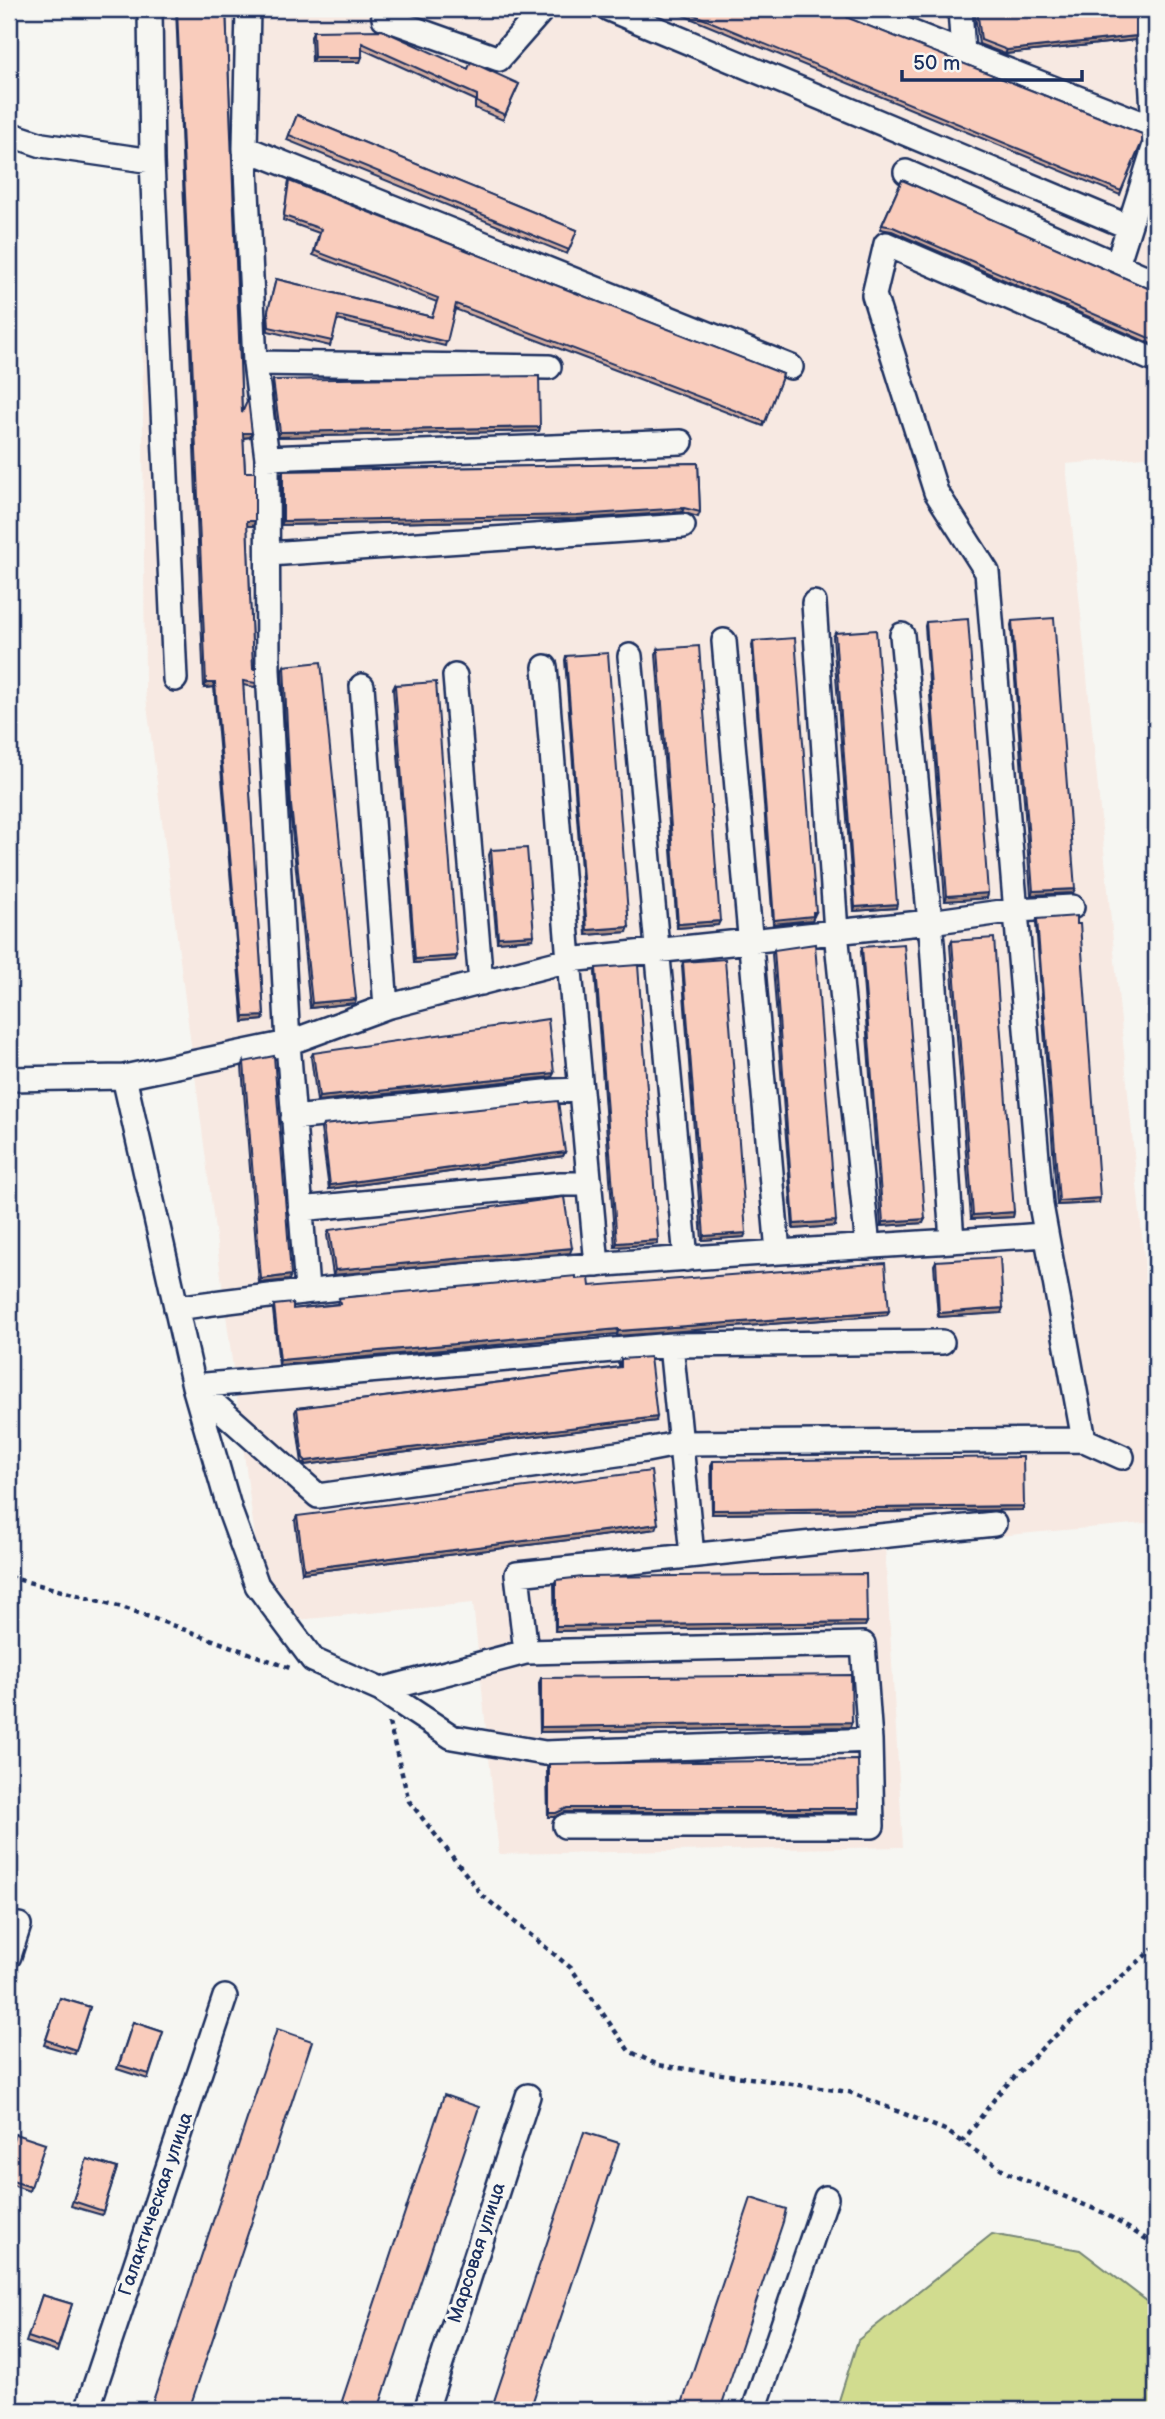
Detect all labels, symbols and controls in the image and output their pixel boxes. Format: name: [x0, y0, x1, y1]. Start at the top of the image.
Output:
scale bar: [902, 38, 1083, 82]
text: 50 m: [913, 51, 960, 76]
street label: Галактическая улица: [114, 2109, 198, 2299]
street label: Марсовая улица: [443, 2180, 511, 2326]

